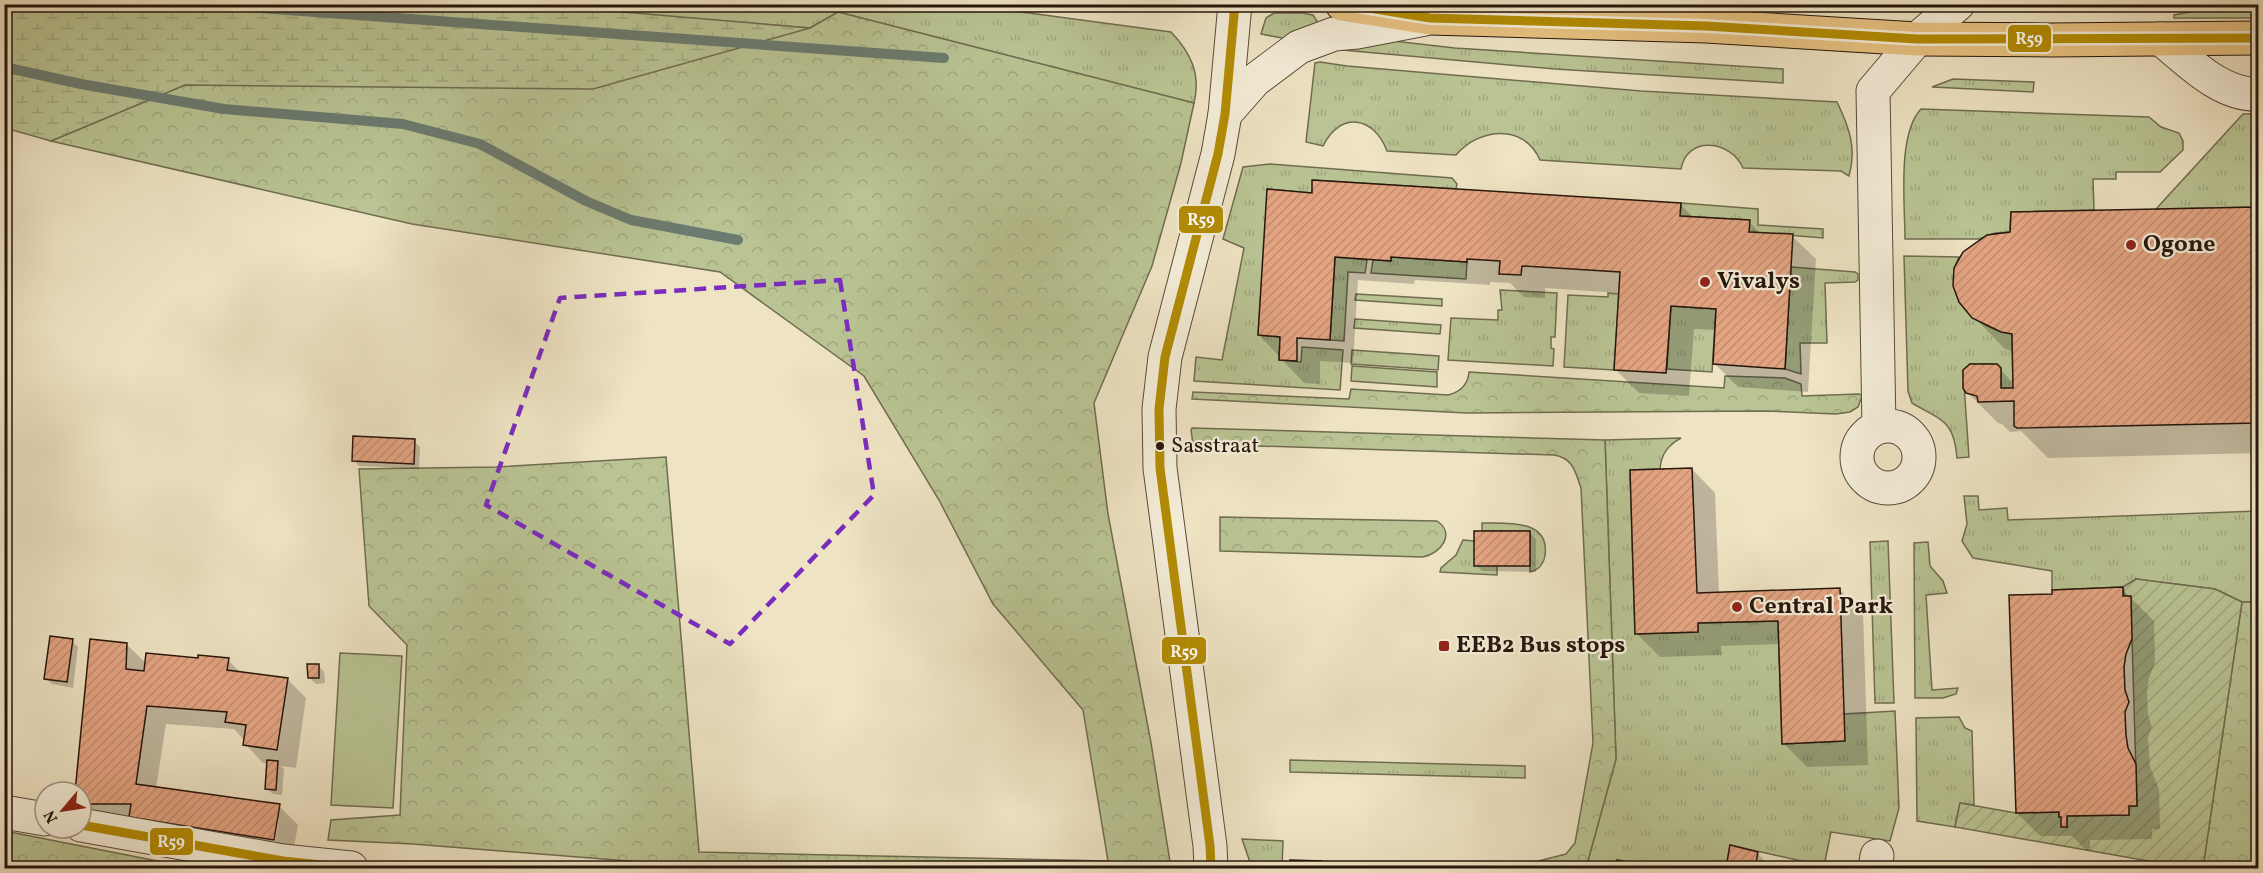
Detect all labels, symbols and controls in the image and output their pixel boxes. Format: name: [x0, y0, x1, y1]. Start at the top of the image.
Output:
line badge: R59: [2007, 24, 2052, 53]
text: R59: [2015, 29, 2043, 51]
line badge: R59: [1178, 205, 1224, 234]
text: R59: [1187, 210, 1215, 232]
place label: Ogone: [2143, 228, 2215, 262]
marker: Ogone: [2124, 238, 2138, 252]
place label: Vivalys: [1717, 265, 1800, 299]
marker: Vivalys: [1698, 275, 1712, 289]
place label: Sasstraat: [1171, 431, 1259, 462]
marker: Sasstraat: [1154, 440, 1166, 452]
place label: Central Park: [1749, 590, 1894, 624]
marker: Central Park: [1730, 600, 1744, 614]
place label: EEB2 Bus stops: [1456, 629, 1625, 663]
line badge: R59: [1161, 636, 1207, 665]
marker: EEB2 Bus stops: [1437, 639, 1451, 653]
text: R59: [1170, 642, 1198, 664]
north arrow: [33, 780, 93, 840]
text: N: [39, 806, 64, 827]
line badge: R59: [149, 827, 194, 856]
text: R59: [157, 832, 185, 854]

